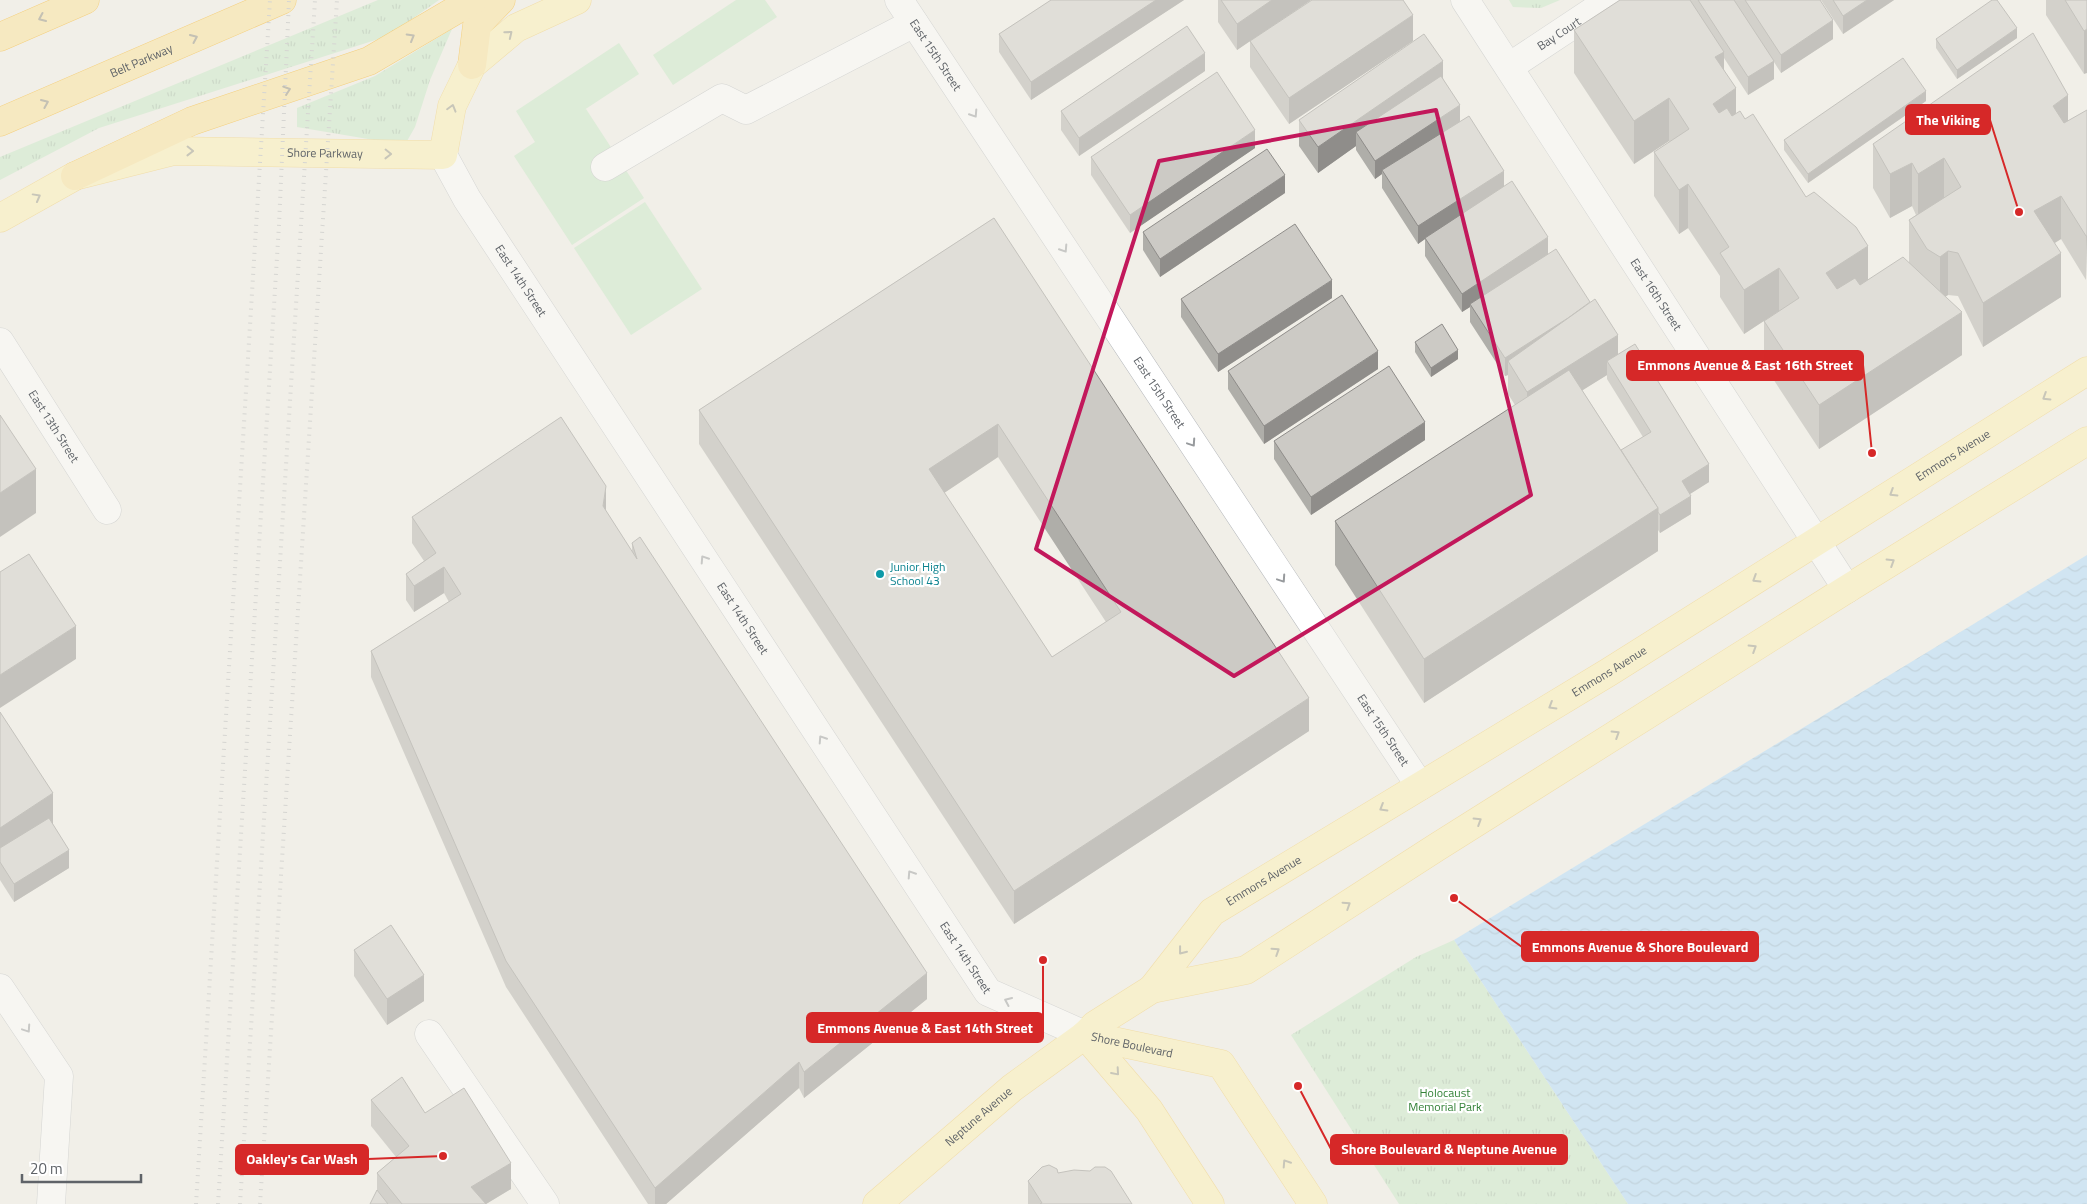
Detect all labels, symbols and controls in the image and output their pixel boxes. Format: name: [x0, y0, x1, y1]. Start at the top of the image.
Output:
street label: Bay Court: [1533, 11, 1585, 55]
one-way arrow: [38, 12, 47, 23]
street label: East 15th Street: [905, 15, 967, 95]
one-way arrow: [504, 30, 513, 39]
one-way arrow: [189, 33, 198, 44]
one-way arrow: [405, 33, 414, 43]
street label: Belt Parkway: [107, 38, 176, 82]
one-way arrow: [282, 86, 290, 96]
one-way arrow: [40, 98, 49, 109]
one-way arrow: [447, 105, 457, 113]
callout: The Viking: [1906, 105, 1990, 134]
one-way arrow: [968, 108, 977, 117]
text: The Viking: [1916, 109, 1980, 130]
street label: Shore Parkway: [287, 143, 363, 163]
one-way arrow: [186, 146, 194, 156]
one-way arrow: [384, 149, 392, 159]
one-way arrow: [32, 193, 41, 203]
street label: East 14th Street: [490, 241, 552, 321]
one-way arrow: [1058, 244, 1067, 253]
street label: East 16th Street: [1626, 254, 1687, 335]
callout: Emmons Avenue & East 16th Street: [1627, 351, 1863, 380]
street label: East 15th Street: [1129, 353, 1191, 433]
text: Emmons Avenue & East 16th Street: [1637, 354, 1853, 375]
street label: East 13th Street: [24, 386, 85, 467]
one-way arrow: [2042, 391, 2051, 400]
street label: Emmons Avenue: [1912, 424, 1994, 486]
one-way arrow: [1186, 437, 1195, 447]
one-way arrow: [1890, 486, 1899, 496]
one-way arrow: [701, 555, 710, 565]
place label: Junior High School 43: [890, 557, 945, 590]
one-way arrow: [1886, 559, 1895, 569]
marker: Junior High School 43: [874, 568, 886, 580]
one-way arrow: [1276, 573, 1285, 582]
one-way arrow: [1752, 573, 1761, 582]
street label: East 14th Street: [712, 578, 774, 659]
street label: Emmons Avenue: [1568, 641, 1650, 702]
one-way arrow: [1748, 644, 1757, 654]
street label: East 15th Street: [1353, 690, 1415, 770]
one-way arrow: [1548, 700, 1558, 709]
one-way arrow: [1610, 731, 1619, 741]
one-way arrow: [819, 735, 828, 744]
one-way arrow: [1380, 802, 1389, 812]
one-way arrow: [1473, 817, 1482, 827]
street label: Emmons Avenue: [1222, 850, 1305, 911]
one-way arrow: [908, 871, 917, 880]
one-way arrow: [1341, 902, 1350, 911]
street label: East 14th Street: [935, 918, 997, 998]
callout: Emmons Avenue & Shore Boulevard: [1522, 932, 1758, 961]
text: Emmons Avenue & Shore Boulevard: [1532, 936, 1748, 957]
one-way arrow: [1179, 945, 1188, 955]
one-way arrow: [1270, 948, 1280, 957]
one-way arrow: [1004, 996, 1013, 1007]
callout: Emmons Avenue & East 14th Street: [807, 1013, 1043, 1042]
text: Emmons Avenue & East 14th Street: [817, 1017, 1033, 1038]
one-way arrow: [21, 1023, 30, 1032]
street label: Shore Boulevard: [1089, 1027, 1175, 1062]
one-way arrow: [1111, 1067, 1120, 1076]
street label: Neptune Avenue: [940, 1082, 1016, 1151]
park label: Holocaust Memorial Park: [1408, 1083, 1482, 1116]
callout: Shore Boulevard & Neptune Avenue: [1331, 1135, 1567, 1164]
text: Shore Boulevard & Neptune Avenue: [1341, 1138, 1557, 1159]
callout: Oakley's Car Wash: [236, 1145, 368, 1174]
text: Oakley's Car Wash: [246, 1148, 358, 1169]
scale bar: [22, 1152, 141, 1184]
text: 20 m: [30, 1157, 63, 1180]
one-way arrow: [1283, 1160, 1292, 1169]

